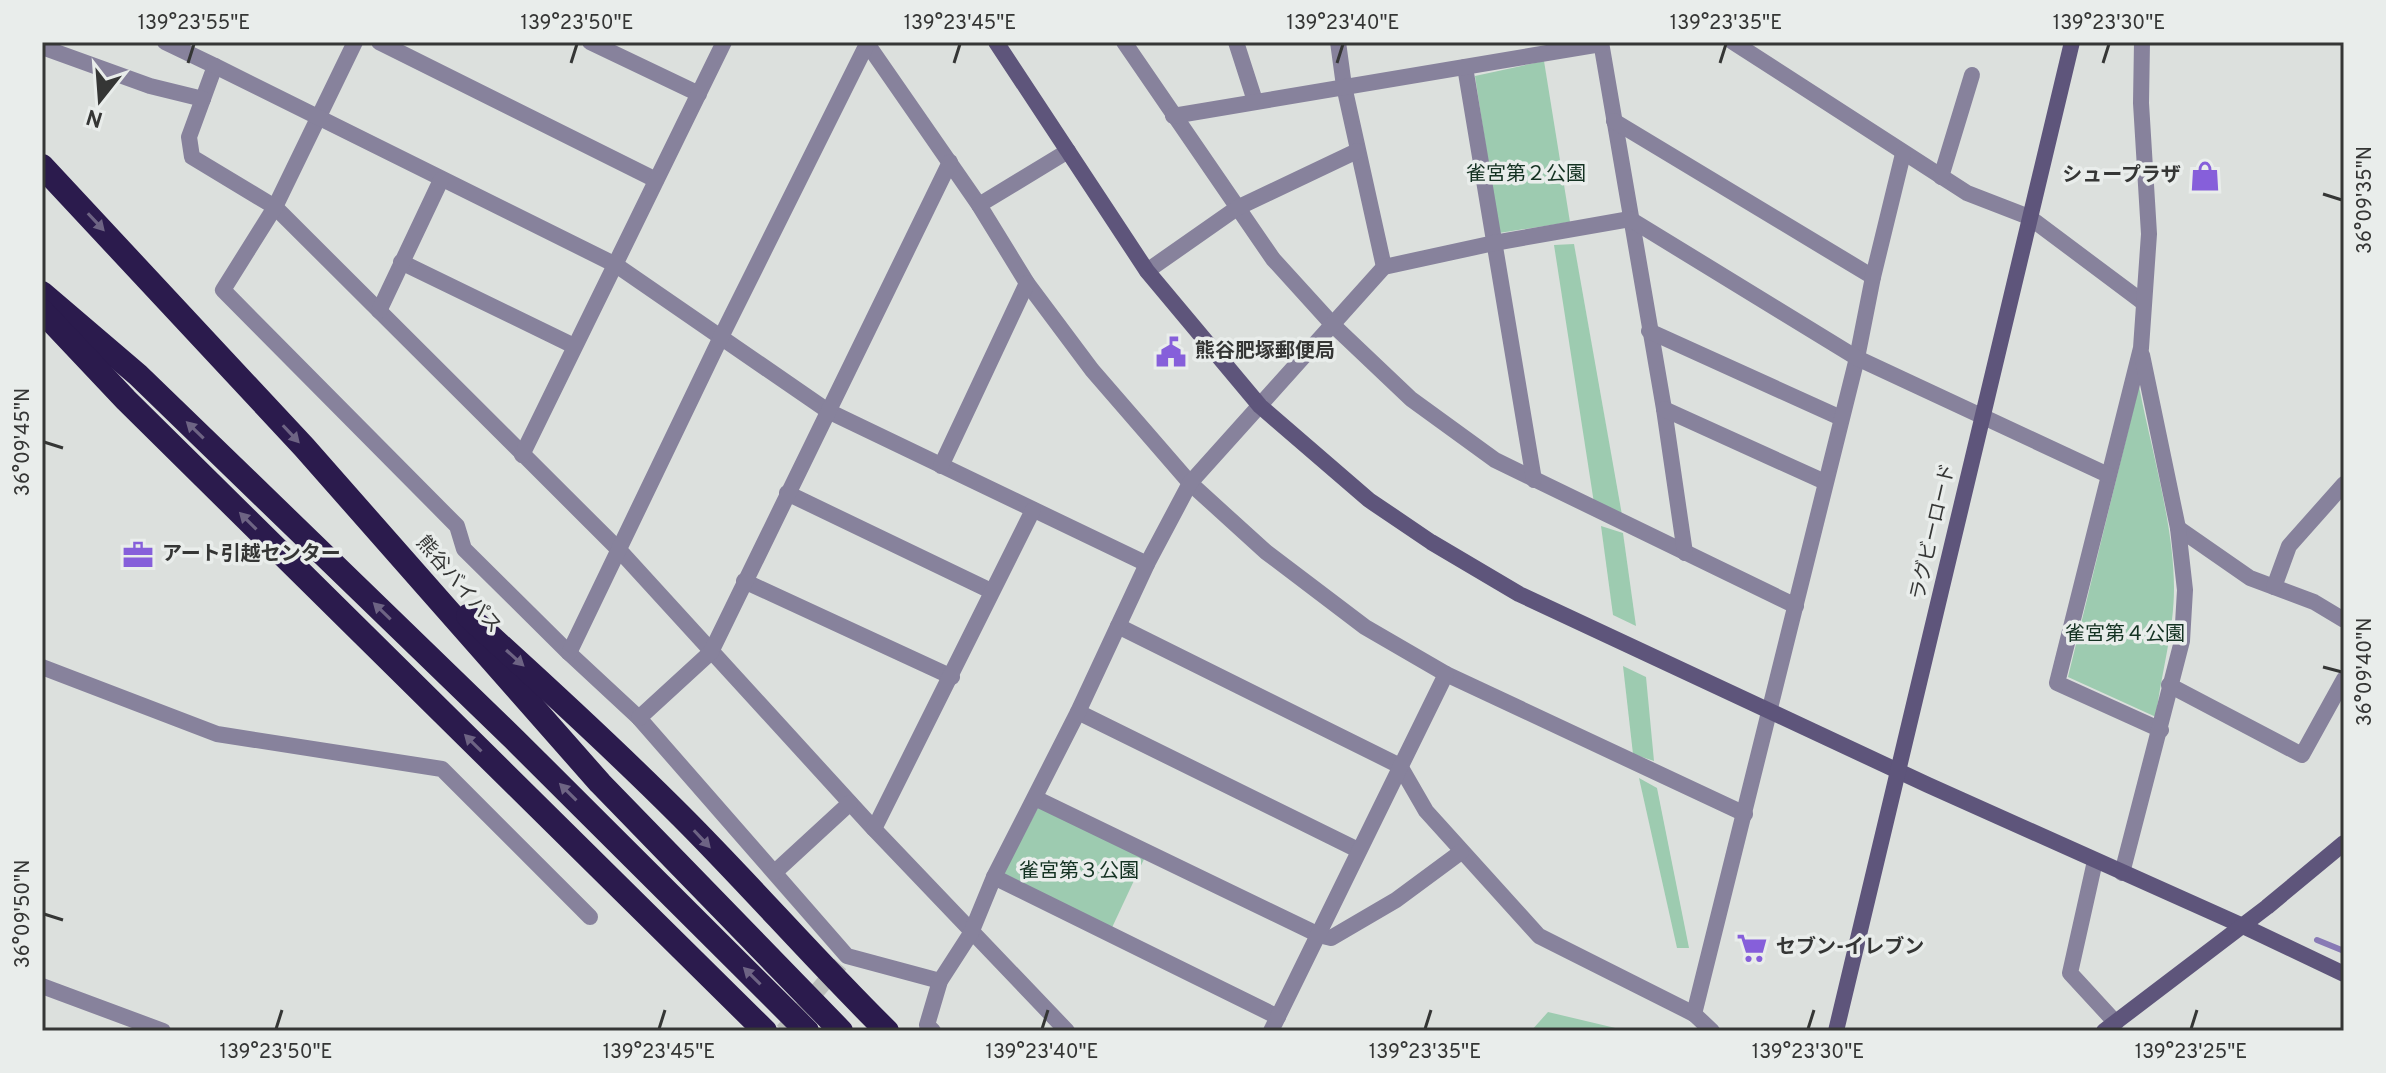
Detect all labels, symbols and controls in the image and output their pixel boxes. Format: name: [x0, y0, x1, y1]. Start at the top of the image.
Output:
text: 139°23'55"E: [138, 11, 250, 37]
text: 139°23'50"E: [520, 11, 634, 37]
text: 139°23'45"E: [904, 11, 1016, 37]
text: 139°23'40"E: [1286, 11, 1400, 37]
text: 139°23'35"E: [1670, 11, 1782, 37]
text: 139°23'30"E: [2053, 11, 2165, 37]
north arrow: [60, 60, 140, 140]
text: N: [83, 102, 106, 132]
text: 36°09'35"N: [2353, 146, 2379, 254]
shop icon: シュープラザ: [2188, 159, 2222, 193]
park label: 雀宮第２公園: [1466, 162, 1586, 188]
place label: シュープラザ: [2062, 163, 2181, 189]
one-way arrow: [87, 212, 105, 231]
public building icon: 熊谷肥塚郵便局: [1154, 335, 1188, 369]
place label: 熊谷肥塚郵便局: [1195, 339, 1335, 365]
text: 36°09'45"N: [11, 388, 37, 496]
one-way arrow: [186, 421, 205, 440]
one-way arrow: [282, 424, 300, 443]
street label: ラグビーロード: [1906, 461, 1962, 603]
one-way arrow: [239, 512, 258, 531]
street label: 熊谷バイパス: [410, 531, 506, 639]
office icon: アート引越センター: [121, 538, 155, 572]
place label: アート引越センター: [162, 542, 341, 568]
one-way arrow: [373, 602, 392, 620]
text: 36°09'40"N: [2353, 618, 2379, 726]
park label: 雀宮第４公園: [2065, 622, 2185, 648]
one-way arrow: [506, 649, 525, 667]
one-way arrow: [464, 734, 483, 753]
one-way arrow: [559, 783, 578, 802]
one-way arrow: [693, 829, 711, 848]
park label: 雀宮第３公園: [1019, 859, 1139, 885]
text: 36°09'50"N: [11, 860, 37, 968]
supermarket icon: セブン-イレブン: [1735, 931, 1769, 965]
place label: セブン-イレブン: [1776, 935, 1924, 961]
one-way arrow: [743, 967, 762, 986]
text: 139°23'50"E: [219, 1040, 333, 1066]
text: 139°23'45"E: [603, 1040, 715, 1066]
text: 139°23'40"E: [985, 1040, 1099, 1066]
text: 139°23'35"E: [1369, 1040, 1481, 1066]
text: 139°23'30"E: [1752, 1040, 1864, 1066]
text: 139°23'25"E: [2135, 1040, 2247, 1066]

